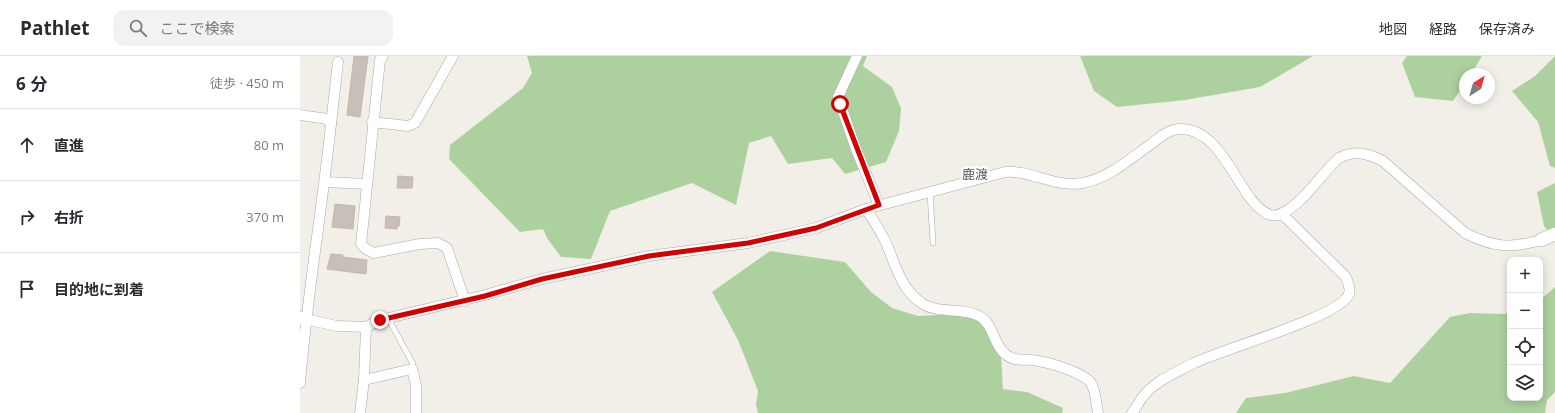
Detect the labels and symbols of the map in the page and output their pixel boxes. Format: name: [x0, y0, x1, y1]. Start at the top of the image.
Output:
north arrow: [1459, 68, 1495, 104]
route start: [831, 95, 849, 113]
district label: 鹿渡: [962, 165, 988, 183]
route end: [371, 311, 389, 329]

